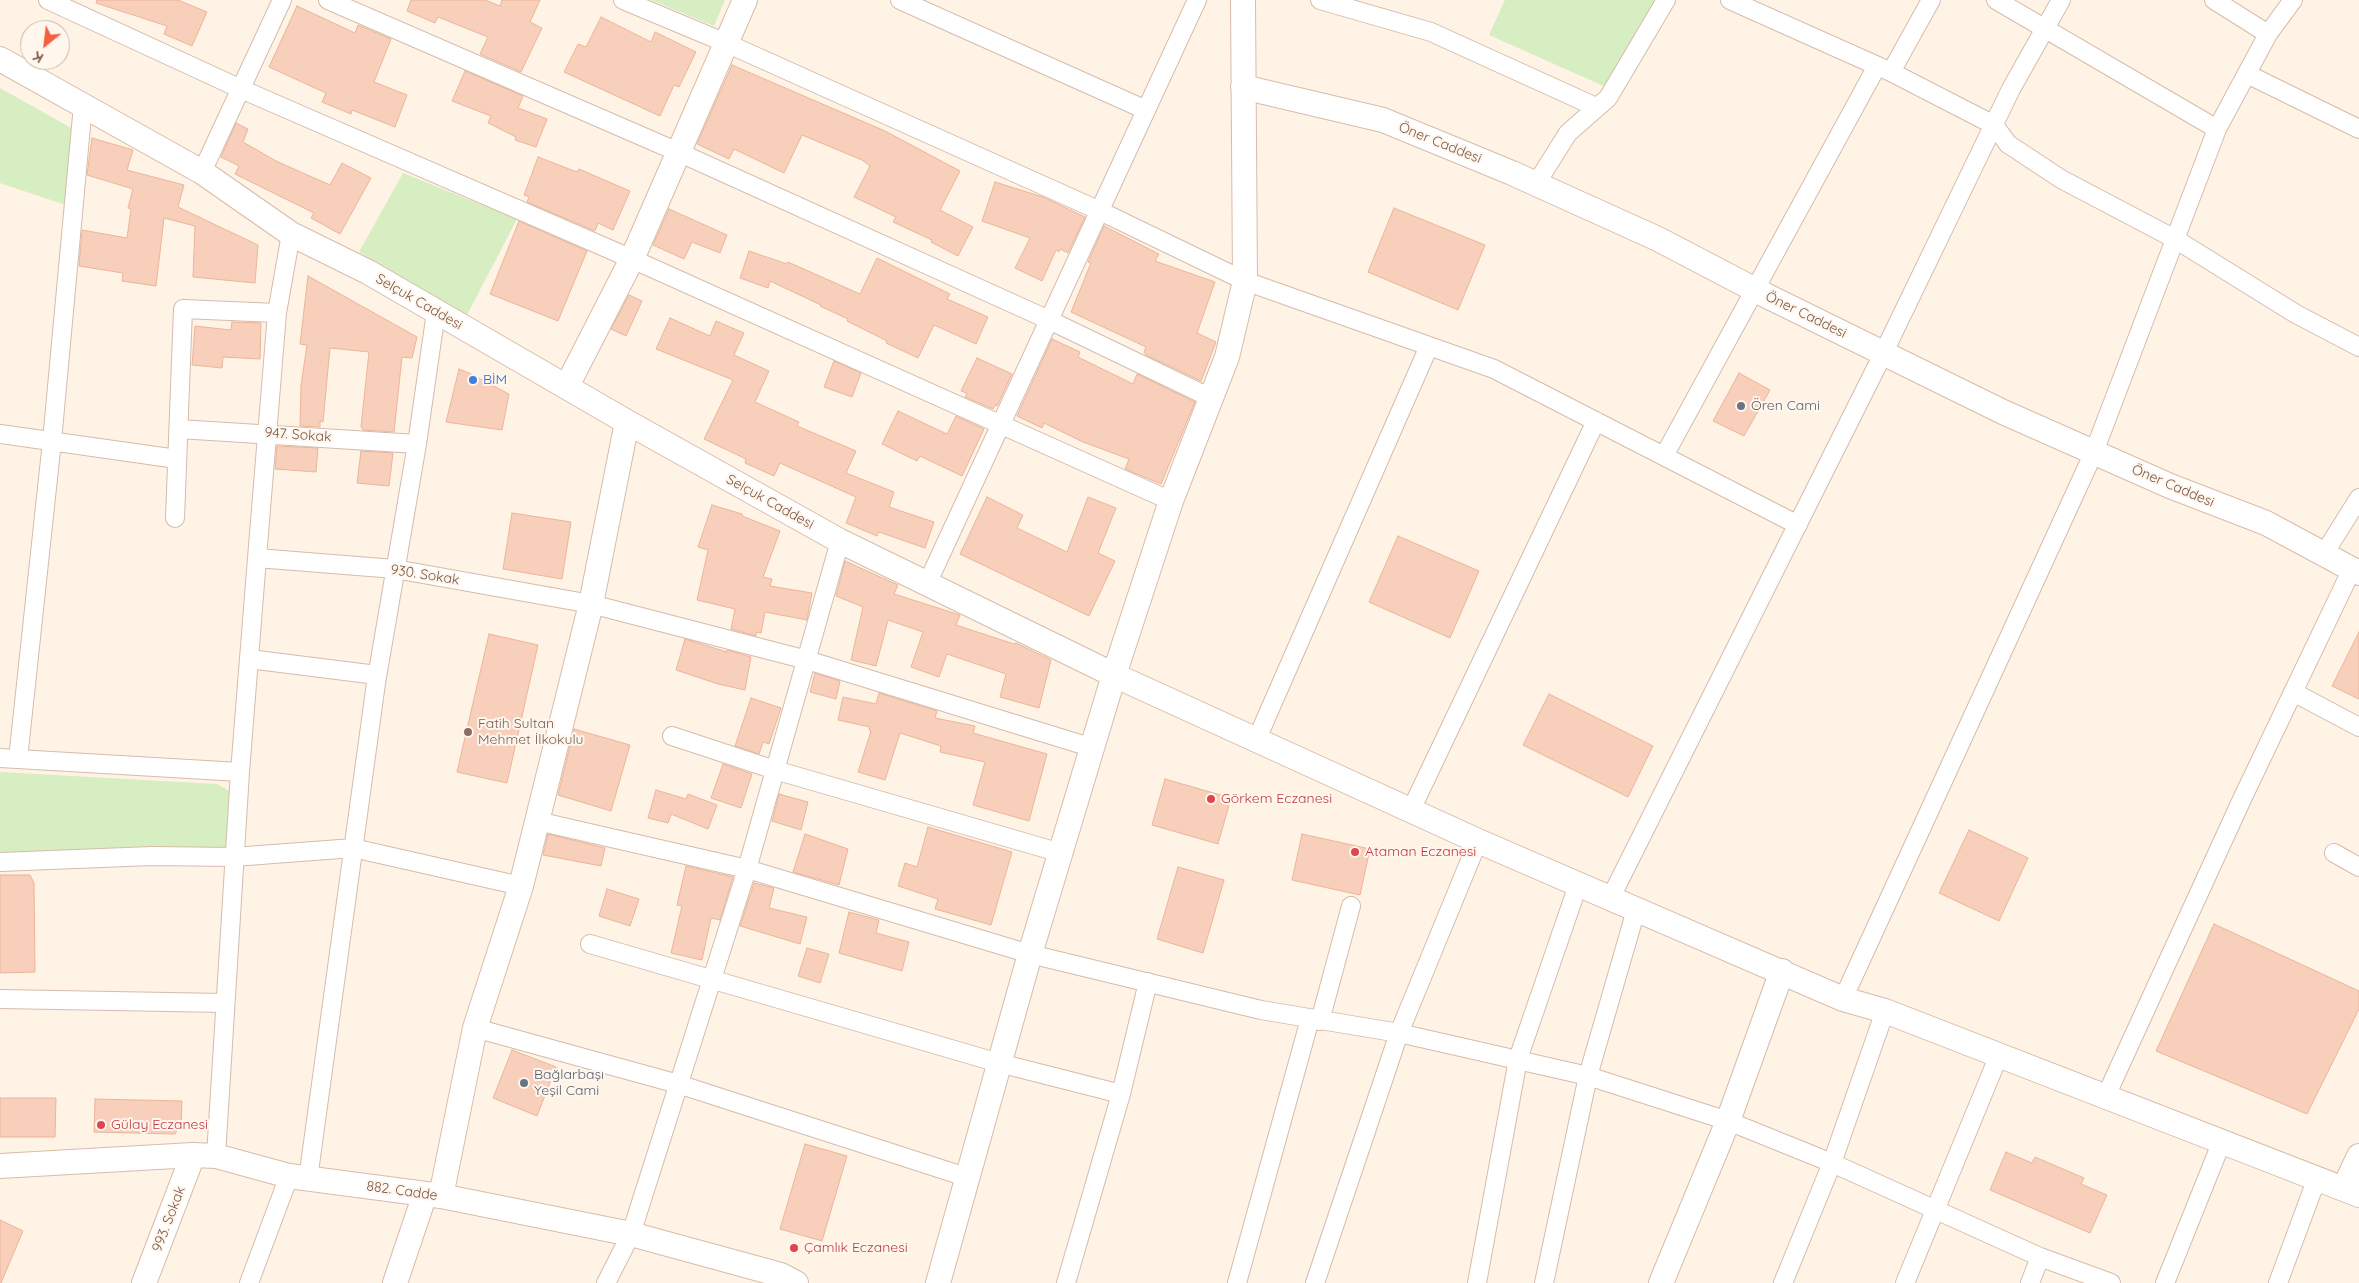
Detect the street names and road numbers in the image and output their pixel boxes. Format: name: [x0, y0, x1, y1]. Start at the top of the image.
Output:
street label: Öner Caddesi: [1396, 119, 1484, 167]
street label: Selçuk Caddesi: [373, 270, 465, 334]
street label: Öner Caddesi: [1763, 288, 1849, 342]
street label: 947. Sokak: [264, 424, 332, 446]
street label: Öner Caddesi: [2129, 461, 2217, 511]
street label: Selçuk Caddesi: [723, 471, 817, 533]
street label: 930. Sokak: [389, 561, 461, 589]
street label: 882. Cadde: [365, 1178, 439, 1204]
street label: 993. Sokak: [149, 1184, 189, 1254]

